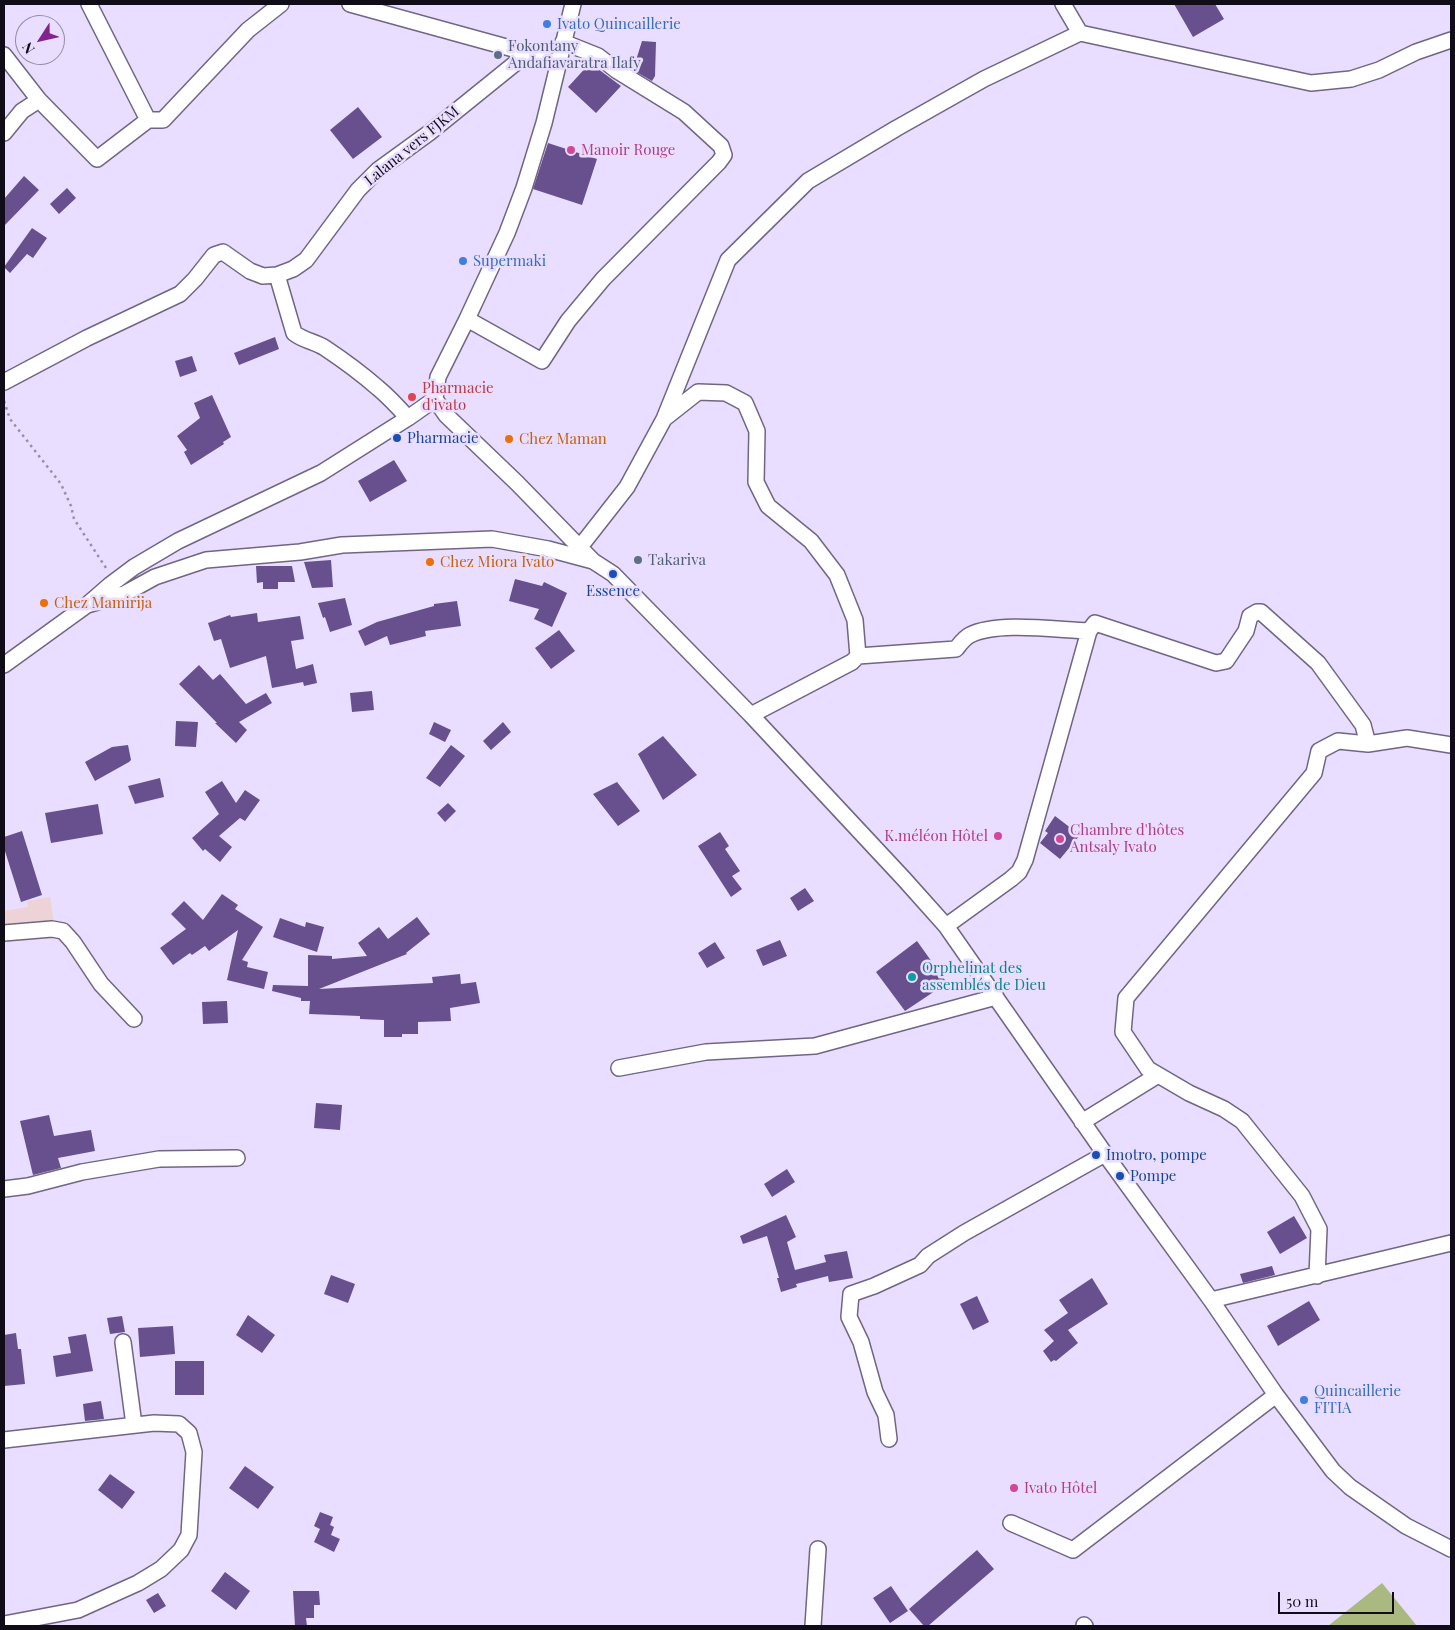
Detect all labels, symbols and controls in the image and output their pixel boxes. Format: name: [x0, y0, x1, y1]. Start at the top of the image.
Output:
north arrow: [15, 15, 65, 65]
place label: Ivato Quincaillerie: [557, 15, 681, 33]
marker: Ivato Quincaillerie: [541, 18, 553, 30]
place label: Fokontany Andafiavaratra Ilafy: [508, 37, 641, 72]
text: N: [17, 39, 39, 58]
marker: Fokontany Andafiavaratra Ilafy: [492, 49, 504, 61]
street label: Lalana vers FJKM: [361, 102, 463, 190]
place label: Manoir Rouge: [581, 141, 675, 159]
marker: Manoir Rouge: [565, 144, 577, 156]
place label: Supermaki: [473, 252, 546, 270]
marker: Supermaki: [457, 255, 469, 267]
place label: Pharmacie d'ivato: [422, 379, 494, 414]
marker: Pharmacie d'ivato: [406, 391, 418, 403]
place label: Pharmacie: [407, 429, 479, 447]
place label: Chez Maman: [519, 430, 607, 448]
marker: Pharmacie: [391, 432, 403, 444]
marker: Chez Maman: [503, 433, 515, 445]
place label: Takariva: [648, 551, 706, 569]
place label: Chez Miora Ivato: [440, 553, 554, 571]
marker: Takariva: [632, 554, 644, 566]
marker: Chez Miora Ivato: [424, 556, 436, 568]
marker: Essence: [607, 568, 619, 580]
place label: Essence: [586, 582, 640, 600]
place label: Chez Mamirija: [54, 594, 152, 612]
marker: Chez Mamirija: [38, 597, 50, 609]
place label: Chambre d'hôtes Antsaly Ivato: [1070, 821, 1184, 856]
place label: K.méléon Hôtel: [884, 827, 988, 845]
marker: K.méléon Hôtel: [992, 830, 1004, 842]
marker: Chambre d'hôtes Antsaly Ivato: [1054, 833, 1066, 845]
place label: Orphelinat des assemblés de Dieu: [922, 959, 1046, 994]
marker: Orphelinat des assemblés de Dieu: [906, 971, 918, 983]
place label: Imotro, pompe: [1106, 1146, 1207, 1164]
marker: Imotro, pompe: [1090, 1149, 1102, 1161]
place label: Pompe: [1130, 1167, 1176, 1185]
marker: Pompe: [1114, 1170, 1126, 1182]
place label: Quincaillerie FITIA: [1314, 1382, 1401, 1417]
marker: Quincaillerie FITIA: [1298, 1394, 1310, 1406]
place label: Ivato Hôtel: [1024, 1479, 1097, 1497]
marker: Ivato Hôtel: [1008, 1482, 1020, 1494]
scale bar: [1280, 1582, 1396, 1614]
text: 50 m: [1286, 1591, 1318, 1611]

